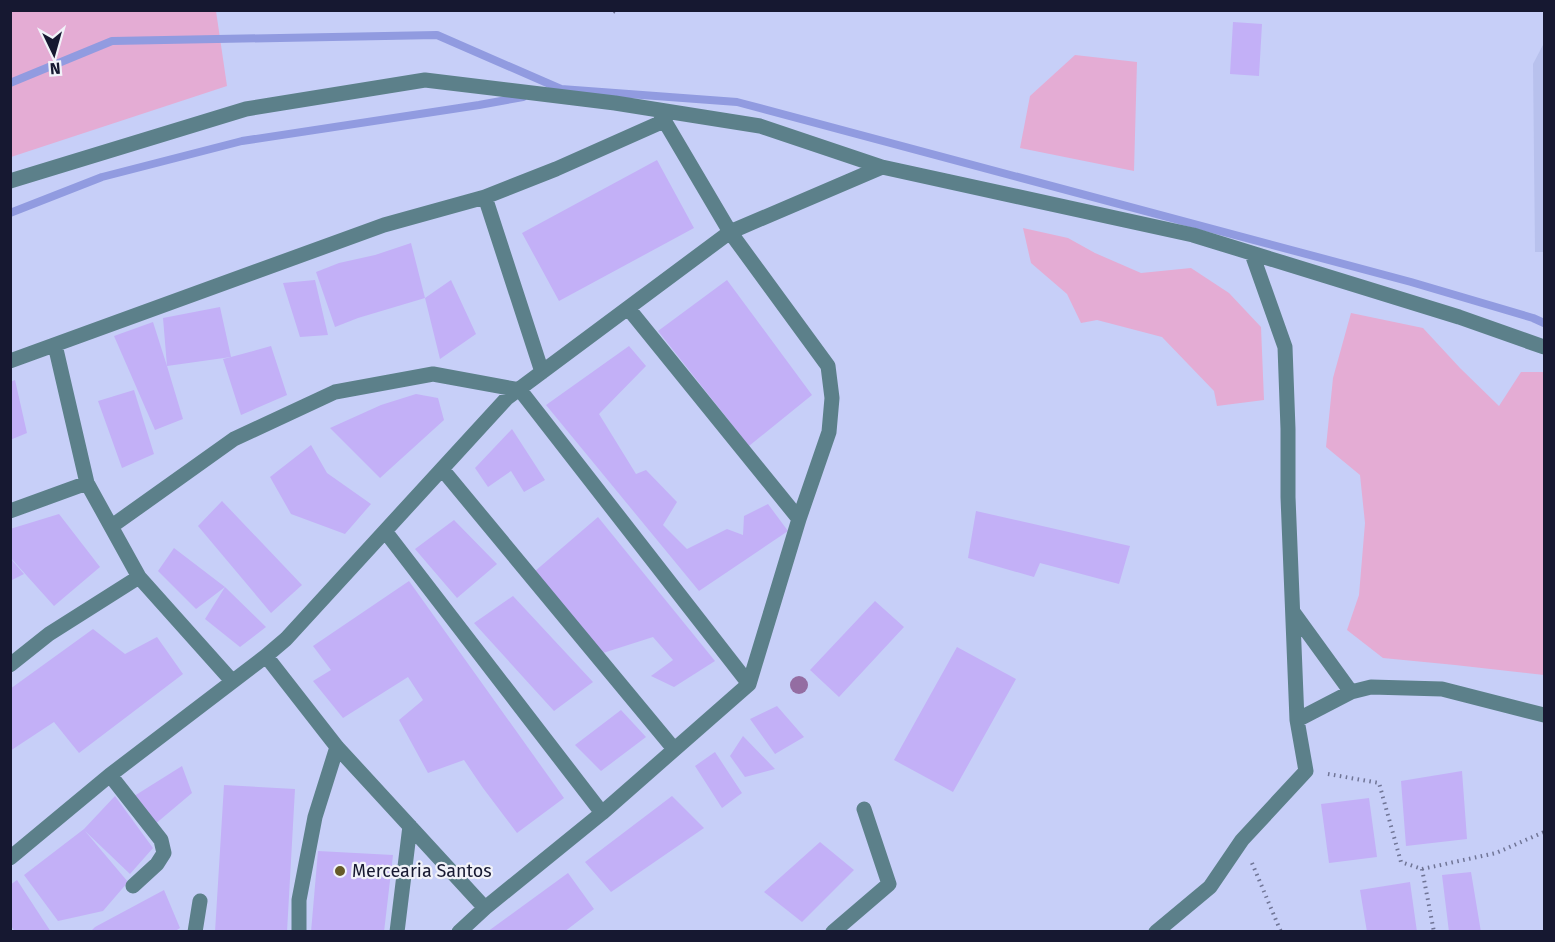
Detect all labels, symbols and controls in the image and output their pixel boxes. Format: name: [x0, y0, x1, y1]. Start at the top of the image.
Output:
north arrow: [24, 24, 84, 84]
text: N: [49, 59, 61, 78]
place label: Mercearia Santos: [352, 860, 492, 882]
marker: Mercearia Santos: [333, 864, 347, 878]

